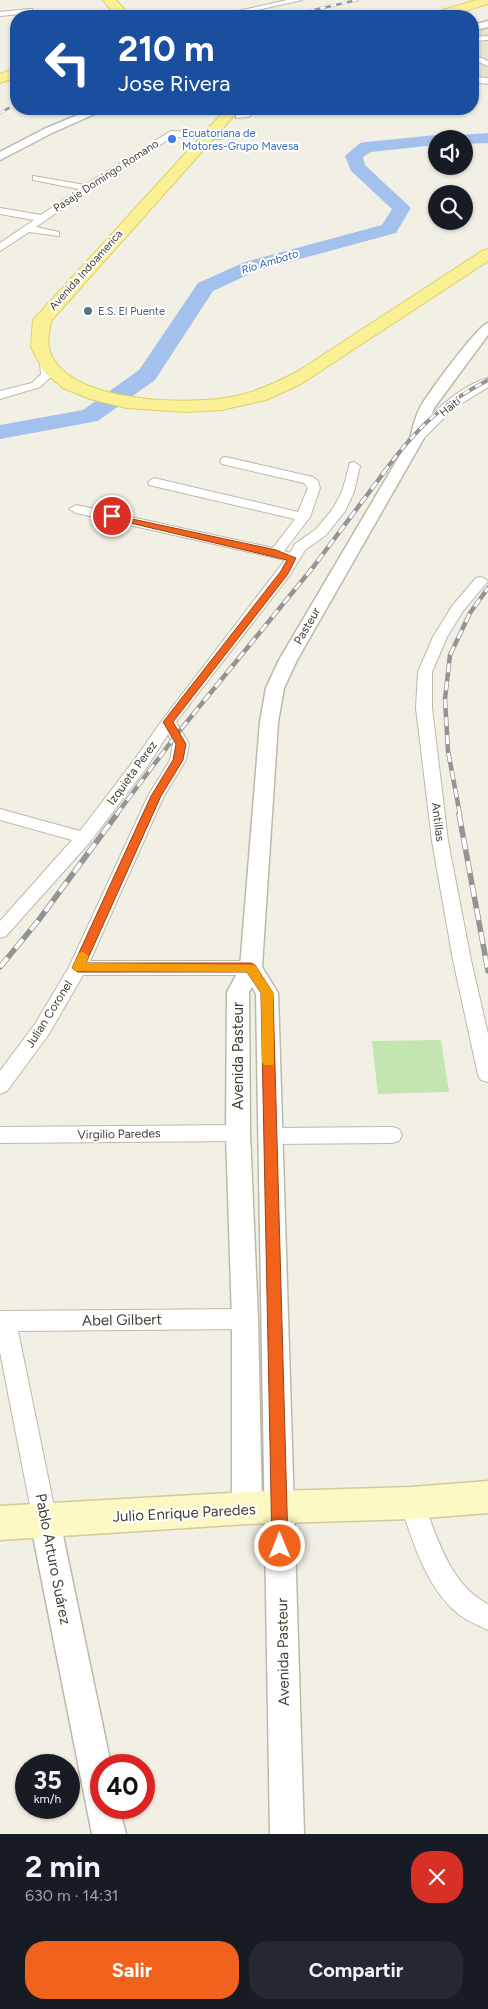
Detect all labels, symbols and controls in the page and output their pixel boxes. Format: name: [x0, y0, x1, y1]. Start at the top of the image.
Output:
text: 210 m: [118, 28, 215, 70]
icon: left: [35, 30, 100, 95]
text: Jose Rivera: [118, 70, 231, 97]
place label: Ecuatoriana de Motores-Grupo Mavesa: [182, 127, 299, 153]
map controls: [428, 130, 473, 230]
button: sound: [428, 130, 473, 175]
marker: Ecuatoriana de Motores-Grupo Mavesa: [166, 133, 178, 145]
street label: Pasaje Domingo Romano: [51, 137, 161, 215]
button: search: [428, 185, 473, 230]
street label: Avenida Indoamerica: [47, 227, 125, 313]
water label: Río Ambato: [240, 247, 301, 277]
marker: E.S. El Puente: [82, 305, 94, 317]
place label: E.S. El Puente: [98, 305, 165, 318]
street label: Haití: [437, 394, 463, 419]
pin: [91, 495, 133, 537]
icon: arrive: [98, 502, 126, 530]
street label: Pasteur: [291, 605, 323, 647]
street label: Izquieta Perez: [104, 738, 160, 808]
street label: Antillas: [429, 802, 447, 843]
street label: Julian Coronel: [23, 978, 75, 1050]
street label: Avenida Pasteur: [229, 1002, 247, 1110]
street label: Virgilio Paredes: [77, 1126, 161, 1142]
street label: Abel Gilbert: [82, 1310, 162, 1330]
street label: Pablo Arturo Suárez: [31, 1492, 75, 1626]
street label: Julio Enrique Paredes: [112, 1500, 256, 1526]
position arrow: [253, 1519, 305, 1571]
street label: Avenida Pasteur: [273, 1598, 293, 1706]
speed limit sign: 40: [90, 1754, 155, 1819]
text: 35: [33, 1765, 62, 1795]
text: km/h: [34, 1792, 61, 1806]
text: 2 min: [25, 1848, 101, 1885]
button: close: [411, 1851, 463, 1903]
text: 630 m · 14:31: [25, 1886, 118, 1905]
button: Salir: [25, 1941, 239, 1999]
button: Compartir: [249, 1941, 463, 1999]

